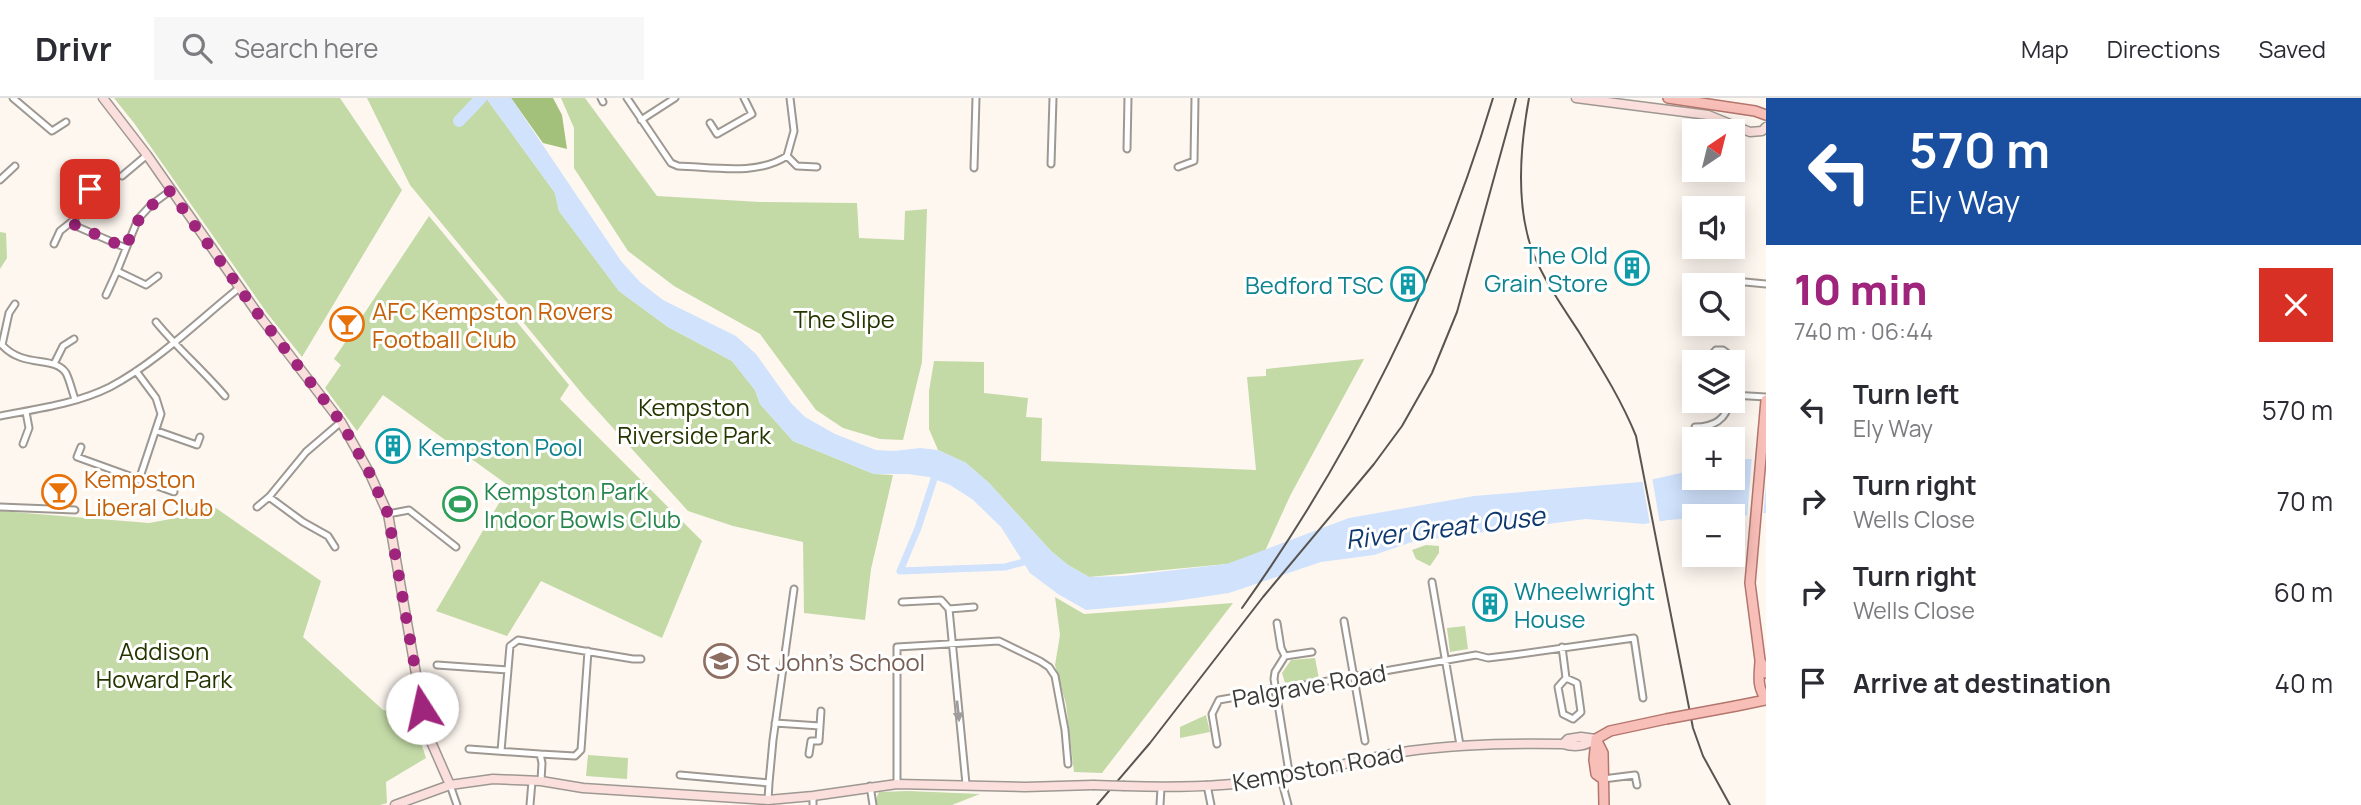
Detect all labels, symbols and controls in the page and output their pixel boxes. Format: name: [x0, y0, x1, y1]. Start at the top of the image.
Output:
search box: [154, 17, 644, 80]
text: Drivr: [35, 26, 112, 71]
icon: search: [178, 29, 216, 67]
text: Search here: [234, 30, 378, 66]
text: Map: [2021, 32, 2069, 65]
text: Directions: [2107, 32, 2220, 65]
text: Saved: [2258, 32, 2326, 65]
text: 570 m: [1909, 116, 2050, 183]
north arrow: [1682, 119, 1745, 182]
map controls: [1682, 119, 1745, 567]
icon: left: [1794, 126, 1885, 217]
pin: [60, 159, 120, 219]
icon: arrive: [71, 170, 109, 208]
text: Ely Way: [1909, 180, 2020, 224]
button: sound: [1682, 196, 1745, 259]
place label: The Old Grain Store: [1484, 238, 1608, 299]
building icon: The Old Grain Store: [1613, 249, 1651, 287]
text: 10 min: [1794, 260, 1927, 318]
building icon: Bedford TSC: [1389, 265, 1427, 303]
place label: Bedford TSC: [1245, 268, 1384, 301]
button: close: [2259, 268, 2333, 342]
button: search: [1682, 273, 1745, 336]
place label: AFC Kempston Rovers Football Club: [372, 294, 613, 355]
park label: The Slipe: [793, 302, 895, 335]
bar icon: AFC Kempston Rovers Football Club: [328, 305, 366, 343]
text: 740 m · 06:44: [1794, 315, 1933, 347]
button: layers: [1682, 350, 1745, 413]
text: Turn left: [1853, 376, 1960, 412]
park label: Kempston Riverside Park: [617, 390, 772, 451]
icon: left: [1794, 391, 1832, 429]
text: 570 m: [2262, 392, 2333, 428]
text: Ely Way: [1853, 412, 1933, 444]
building icon: Kempston Pool: [374, 427, 412, 465]
button: +: [1682, 427, 1745, 490]
place label: Kempston Pool: [418, 430, 583, 463]
place label: Kempston Liberal Club: [84, 462, 213, 523]
text: Turn right: [1853, 467, 1977, 503]
bar icon: Kempston Liberal Club: [40, 473, 78, 511]
place label: Kempston Park Indoor Bowls Club: [484, 474, 681, 535]
icon: right: [1794, 482, 1832, 520]
text: 70 m: [2277, 483, 2333, 519]
sports icon: Kempston Park Indoor Bowls Club: [441, 485, 479, 523]
water label: River Great Ouse: [1343, 497, 1548, 557]
text: Wells Close: [1853, 503, 1975, 535]
button: −: [1682, 504, 1745, 567]
text: Turn right: [1853, 558, 1977, 594]
icon: right: [1794, 573, 1832, 611]
place label: Wheelwright House: [1514, 574, 1655, 635]
text: 60 m: [2274, 574, 2333, 610]
building icon: Wheelwright House: [1471, 585, 1509, 623]
text: Wells Close: [1853, 594, 1975, 626]
park label: Addison Howard Park: [96, 634, 233, 695]
school or university icon: St John's School: [702, 642, 740, 680]
place label: St John's School: [746, 645, 925, 678]
street label: Palgrave Road: [1230, 655, 1388, 715]
icon: arrive: [1794, 664, 1832, 702]
text: Arrive at destination: [1853, 665, 2111, 701]
text: 40 m: [2275, 665, 2333, 701]
position arrow: [385, 671, 459, 745]
one-way arrow: [953, 700, 964, 722]
street label: Kempston Road: [1230, 736, 1406, 798]

